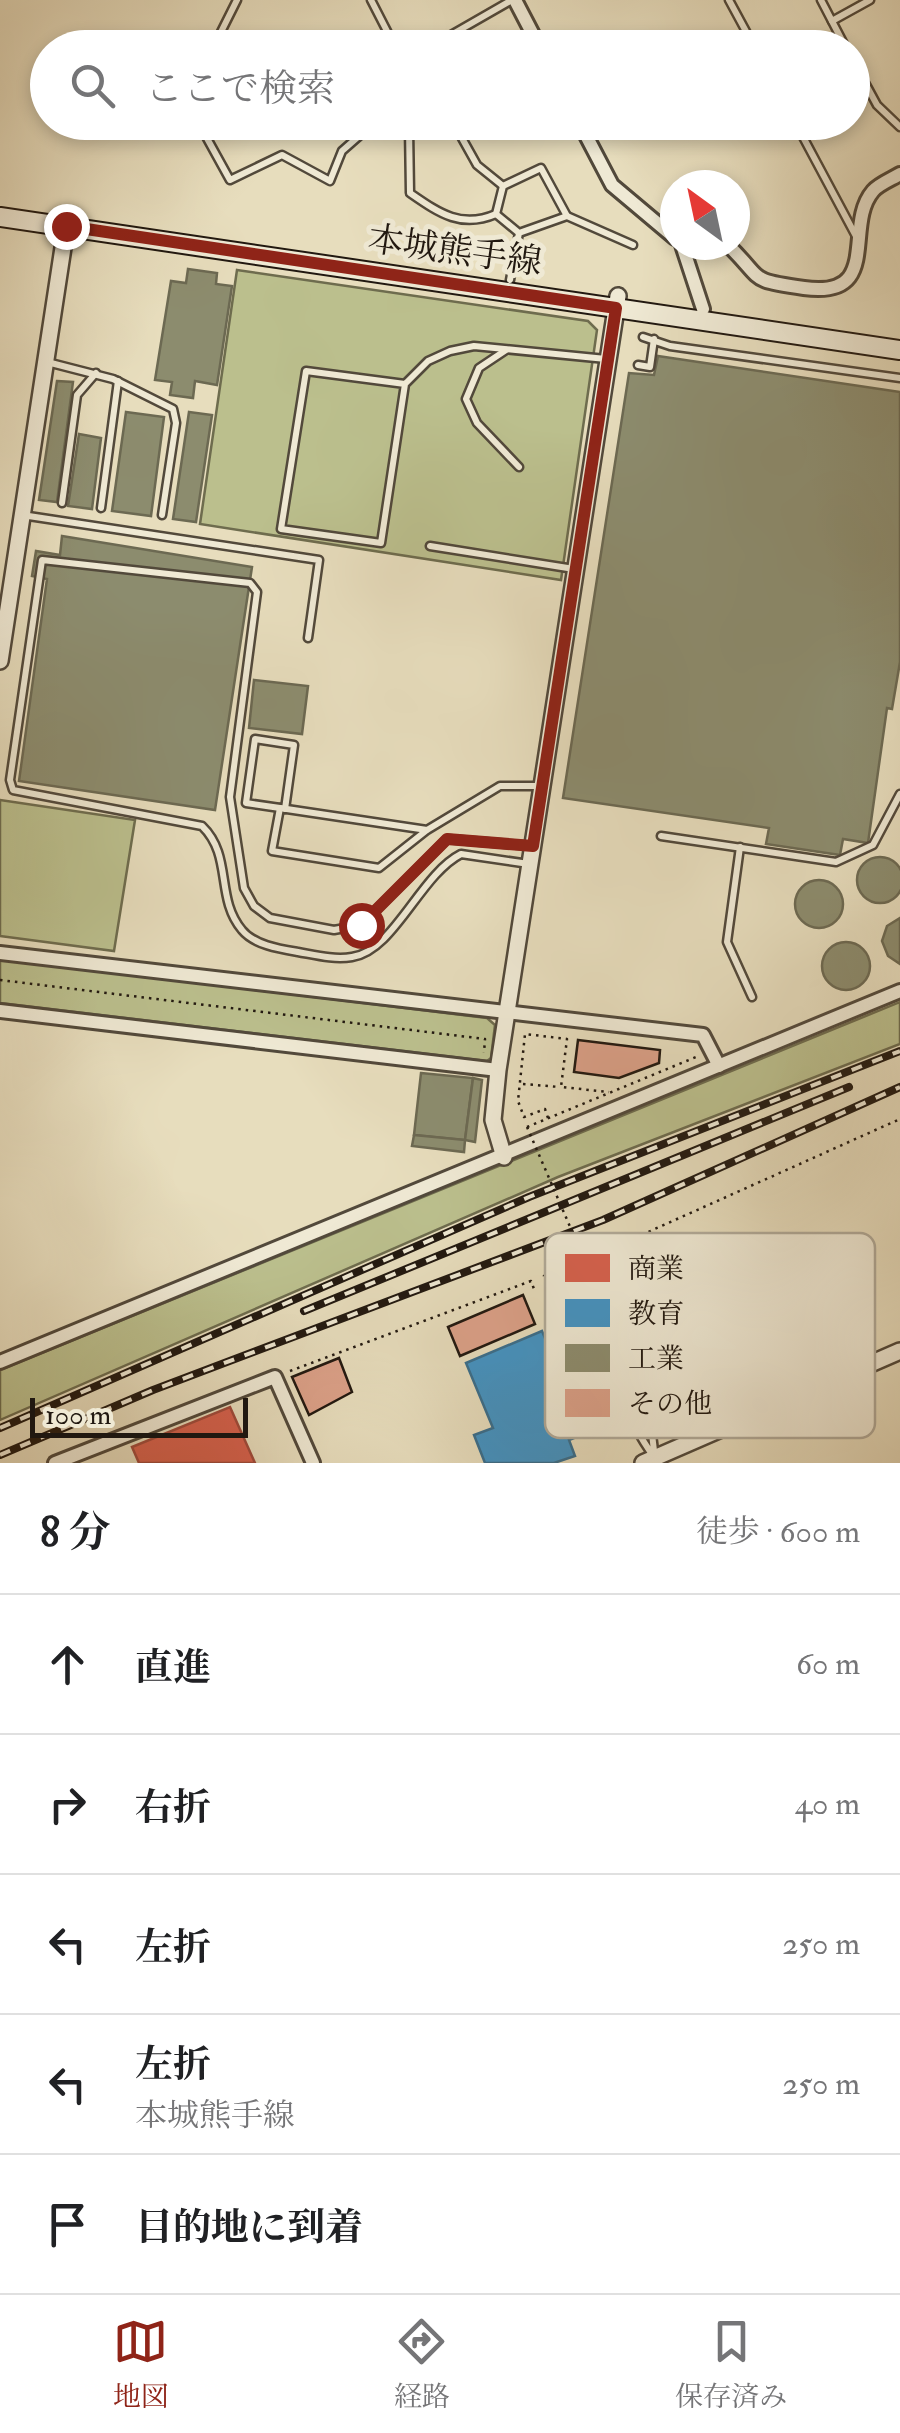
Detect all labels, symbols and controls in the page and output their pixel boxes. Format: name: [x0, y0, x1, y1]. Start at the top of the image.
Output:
search box: [30, 30, 870, 140]
icon: search: [65, 58, 120, 113]
text: ここで検索: [145, 65, 335, 113]
north arrow: [660, 170, 750, 260]
route end: [44, 204, 90, 250]
street label: 本城熊手線: [365, 217, 545, 285]
route start: [339, 903, 385, 949]
legend: [545, 1233, 875, 1438]
text: 商業: [628, 1252, 684, 1287]
text: 教育: [628, 1297, 684, 1332]
text: 工業: [628, 1342, 684, 1377]
text: その他: [628, 1387, 712, 1422]
scale bar: [30, 1393, 248, 1438]
text: 100 m: [45, 1398, 111, 1433]
text: 8 分: [40, 1507, 111, 1559]
text: 徒歩 · 600 m: [696, 1512, 860, 1552]
icon: ahead: [40, 1637, 95, 1692]
text: 直進: [135, 1644, 211, 1692]
text: 60 m: [796, 1644, 860, 1684]
icon: right: [40, 1777, 95, 1832]
text: 右折: [135, 1784, 211, 1832]
text: 40 m: [795, 1784, 860, 1824]
icon: left: [40, 1917, 95, 1972]
text: 左折: [135, 1924, 211, 1972]
text: 250 m: [782, 1924, 860, 1964]
text: 左折: [135, 2041, 211, 2089]
icon: left: [40, 2057, 95, 2112]
text: 250 m: [782, 2064, 860, 2104]
text: 本城熊手線: [135, 2096, 295, 2136]
icon: arrive: [40, 2197, 95, 2252]
text: 目的地に到着: [135, 2204, 363, 2252]
tab: 地図: [113, 2314, 169, 2415]
tab: 経路: [394, 2314, 450, 2415]
tab: 保存済み: [675, 2314, 787, 2415]

